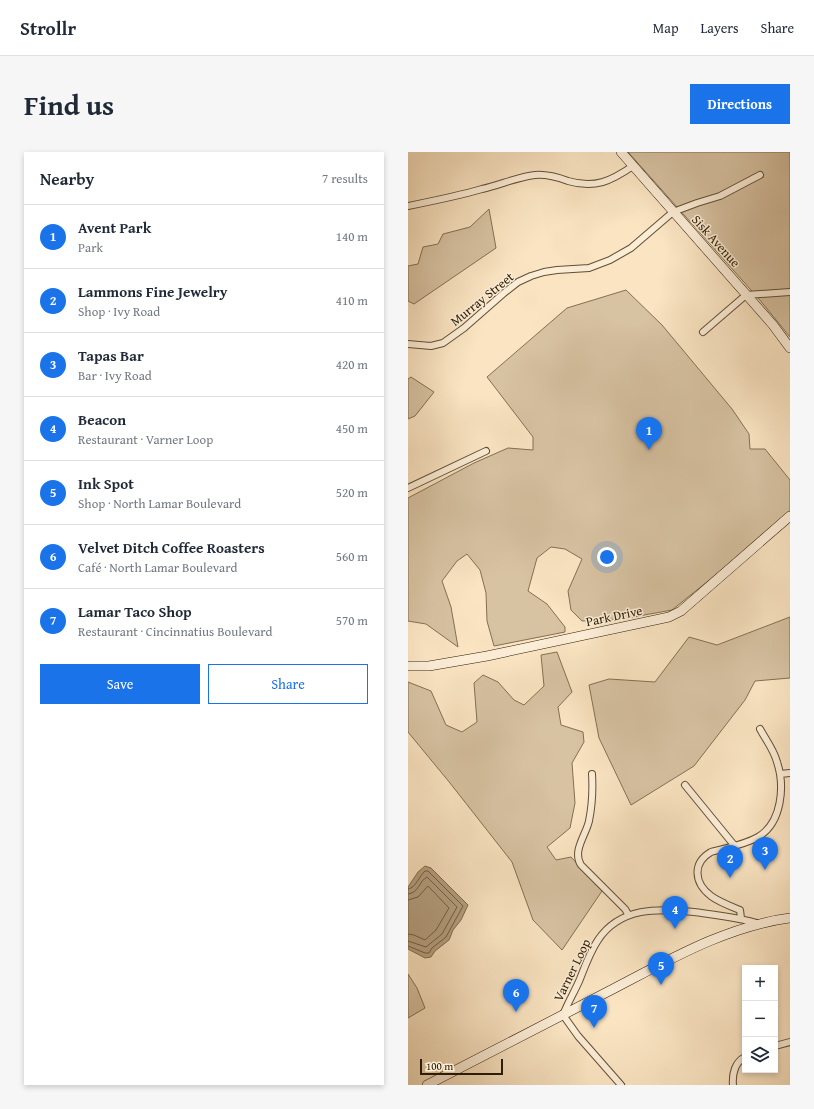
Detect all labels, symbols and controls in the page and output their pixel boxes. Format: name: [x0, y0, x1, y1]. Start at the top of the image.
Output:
text: Strollr: [20, 14, 76, 42]
text: Map: [653, 18, 679, 38]
text: Layers: [701, 18, 739, 38]
text: Share: [761, 18, 794, 38]
text: Find us: [24, 84, 114, 125]
button: Directions: [690, 84, 790, 124]
text: Nearby: [40, 166, 94, 191]
text: 7 results: [322, 169, 368, 188]
street label: Sisk Avenue: [687, 211, 745, 271]
text: Avent Park: [78, 217, 151, 238]
text: 1: [50, 227, 56, 246]
text: 140 m: [336, 227, 368, 246]
text: Park: [78, 238, 103, 257]
street label: Murray Street: [446, 267, 518, 331]
text: Lammons Fine Jewelry: [78, 281, 227, 302]
text: 2: [50, 291, 56, 310]
text: 410 m: [336, 291, 368, 310]
text: Shop · Ivy Road: [78, 302, 160, 321]
text: Tapas Bar: [78, 345, 144, 366]
text: 3: [50, 355, 56, 374]
text: 420 m: [336, 355, 368, 374]
text: Bar · Ivy Road: [78, 366, 152, 385]
text: Beacon: [78, 409, 126, 430]
pin: 1: [636, 417, 662, 450]
text: 4: [50, 419, 56, 438]
text: 450 m: [336, 419, 368, 438]
text: Restaurant · Varner Loop: [78, 430, 213, 449]
text: Ink Spot: [78, 473, 134, 494]
text: 5: [50, 483, 56, 502]
text: 520 m: [336, 483, 368, 502]
text: Shop · North Lamar Boulevard: [78, 494, 241, 513]
text: Velvet Ditch Coffee Roasters: [78, 537, 265, 558]
text: 6: [50, 547, 56, 566]
text: 560 m: [336, 547, 368, 566]
your location: [597, 547, 617, 567]
text: Café · North Lamar Boulevard: [78, 558, 237, 577]
text: Lamar Taco Shop: [78, 601, 192, 622]
street label: Park Drive: [584, 601, 644, 631]
text: 7: [50, 611, 56, 630]
text: 570 m: [336, 611, 368, 630]
text: Restaurant · Cincinnatius Boulevard: [78, 622, 272, 641]
button: Save: [40, 664, 200, 704]
button: Share: [208, 664, 368, 704]
pin: 3: [752, 837, 778, 870]
pin: 2: [717, 845, 743, 878]
pin: 4: [662, 896, 688, 929]
street label: Varner Loop: [549, 936, 595, 1004]
pin: 5: [648, 952, 674, 985]
map controls: [742, 965, 778, 1073]
button: +: [742, 965, 778, 1001]
pin: 6: [503, 979, 529, 1012]
pin: 7: [581, 995, 607, 1028]
button: −: [742, 1001, 778, 1037]
button: layers: [742, 1037, 778, 1073]
scale bar: [420, 1057, 503, 1076]
text: 100 m: [426, 1058, 453, 1074]

